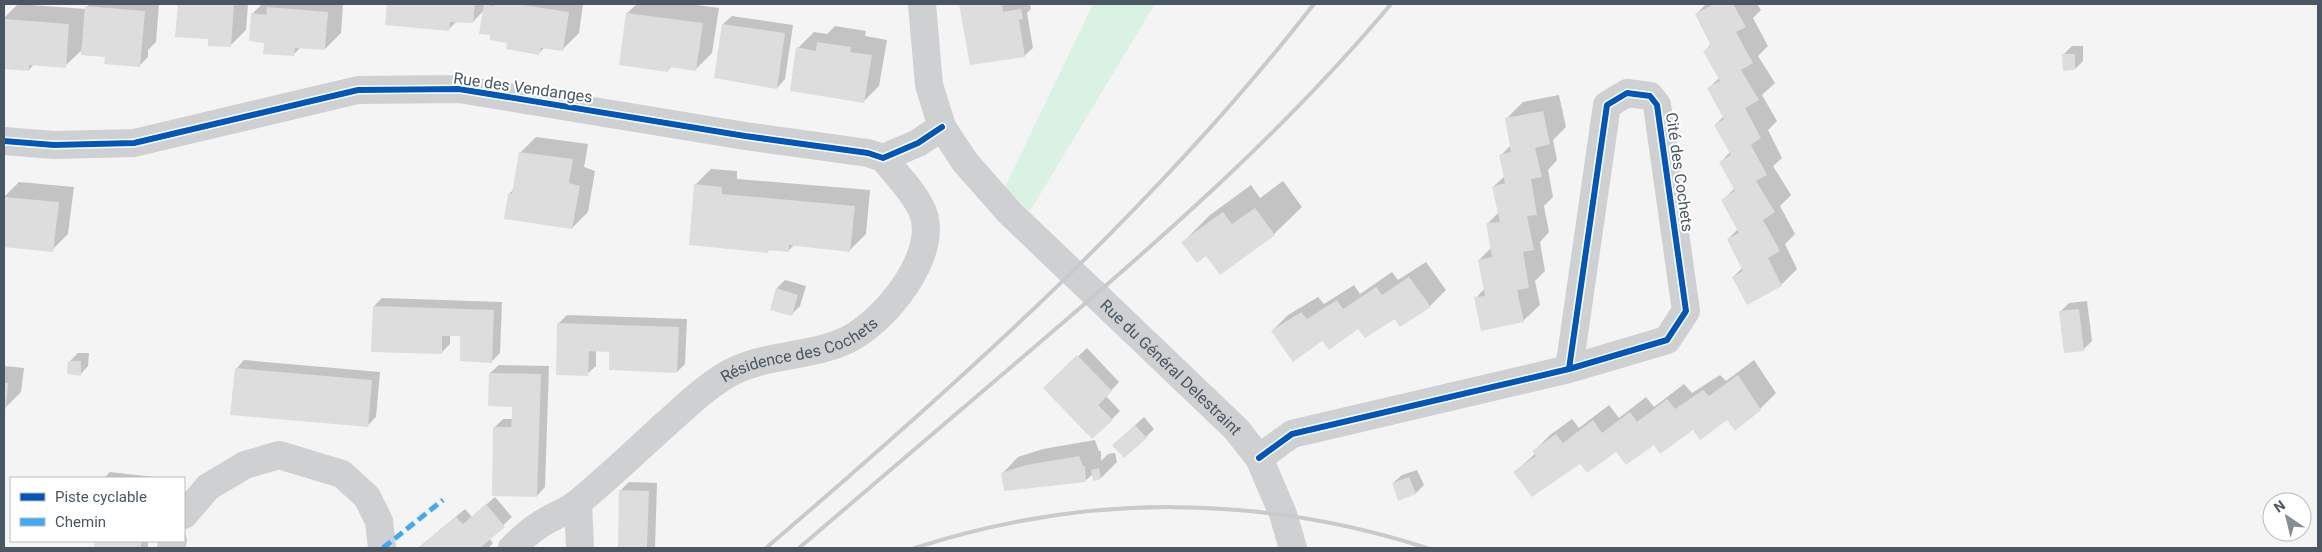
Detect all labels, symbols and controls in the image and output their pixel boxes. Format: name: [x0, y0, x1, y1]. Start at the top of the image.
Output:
street label: Rue des Vendanges: [452, 68, 594, 107]
street label: Cité des Cochets: [1662, 111, 1697, 233]
street label: Rue du Général Delestraint: [1096, 295, 1246, 439]
street label: Résidence des Cochets: [717, 313, 882, 386]
legend: [10, 477, 185, 542]
text: Piste cyclable: [55, 488, 147, 506]
north arrow: [2262, 492, 2312, 542]
text: N: [2271, 497, 2288, 516]
text: Chemin: [55, 513, 106, 531]

